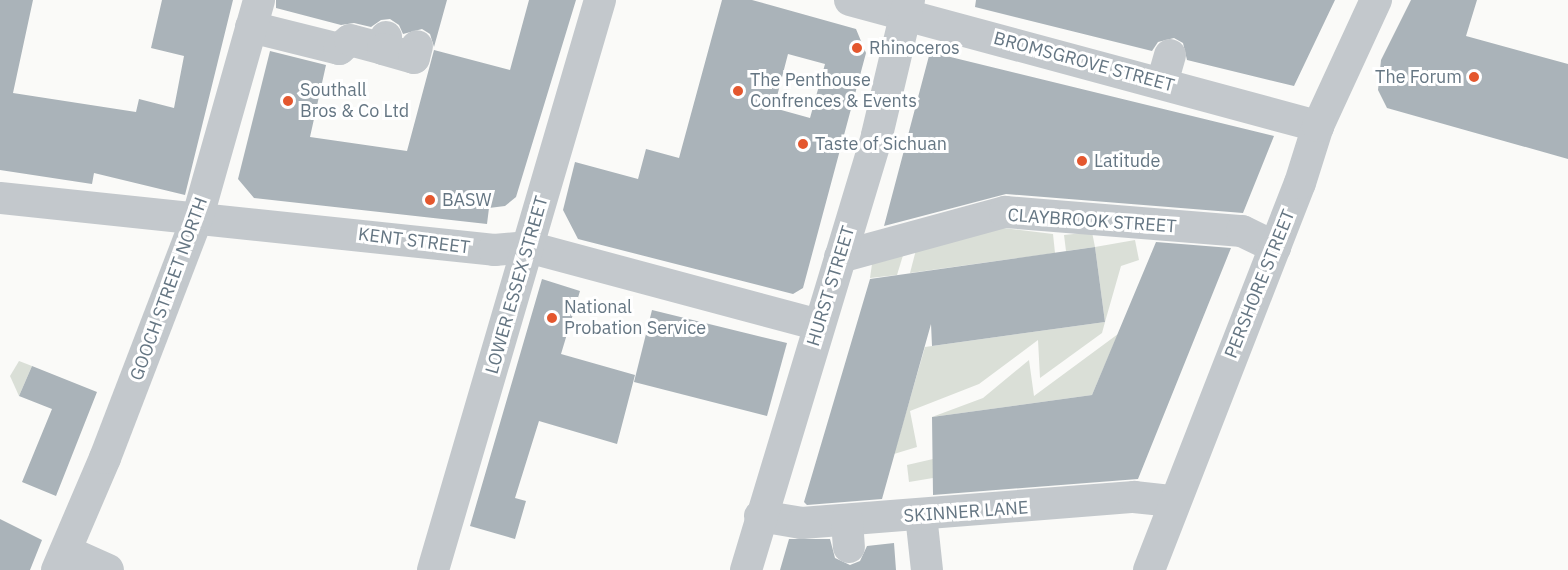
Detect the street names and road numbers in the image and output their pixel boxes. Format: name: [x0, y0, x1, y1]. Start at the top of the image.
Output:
street label: BROMSGROVE STREET: [991, 27, 1177, 97]
street label: GOOCH STREET NORTH: [126, 194, 212, 384]
street label: LOWER ESSEX STREET: [481, 194, 553, 376]
street label: CLAYBROOK STREET: [1007, 204, 1177, 238]
street label: PERSHORE STREET: [1220, 207, 1300, 361]
street label: KENT STREET: [357, 223, 471, 259]
street label: HURST STREET: [802, 223, 860, 349]
street label: SKINNER LANE: [903, 497, 1029, 527]

